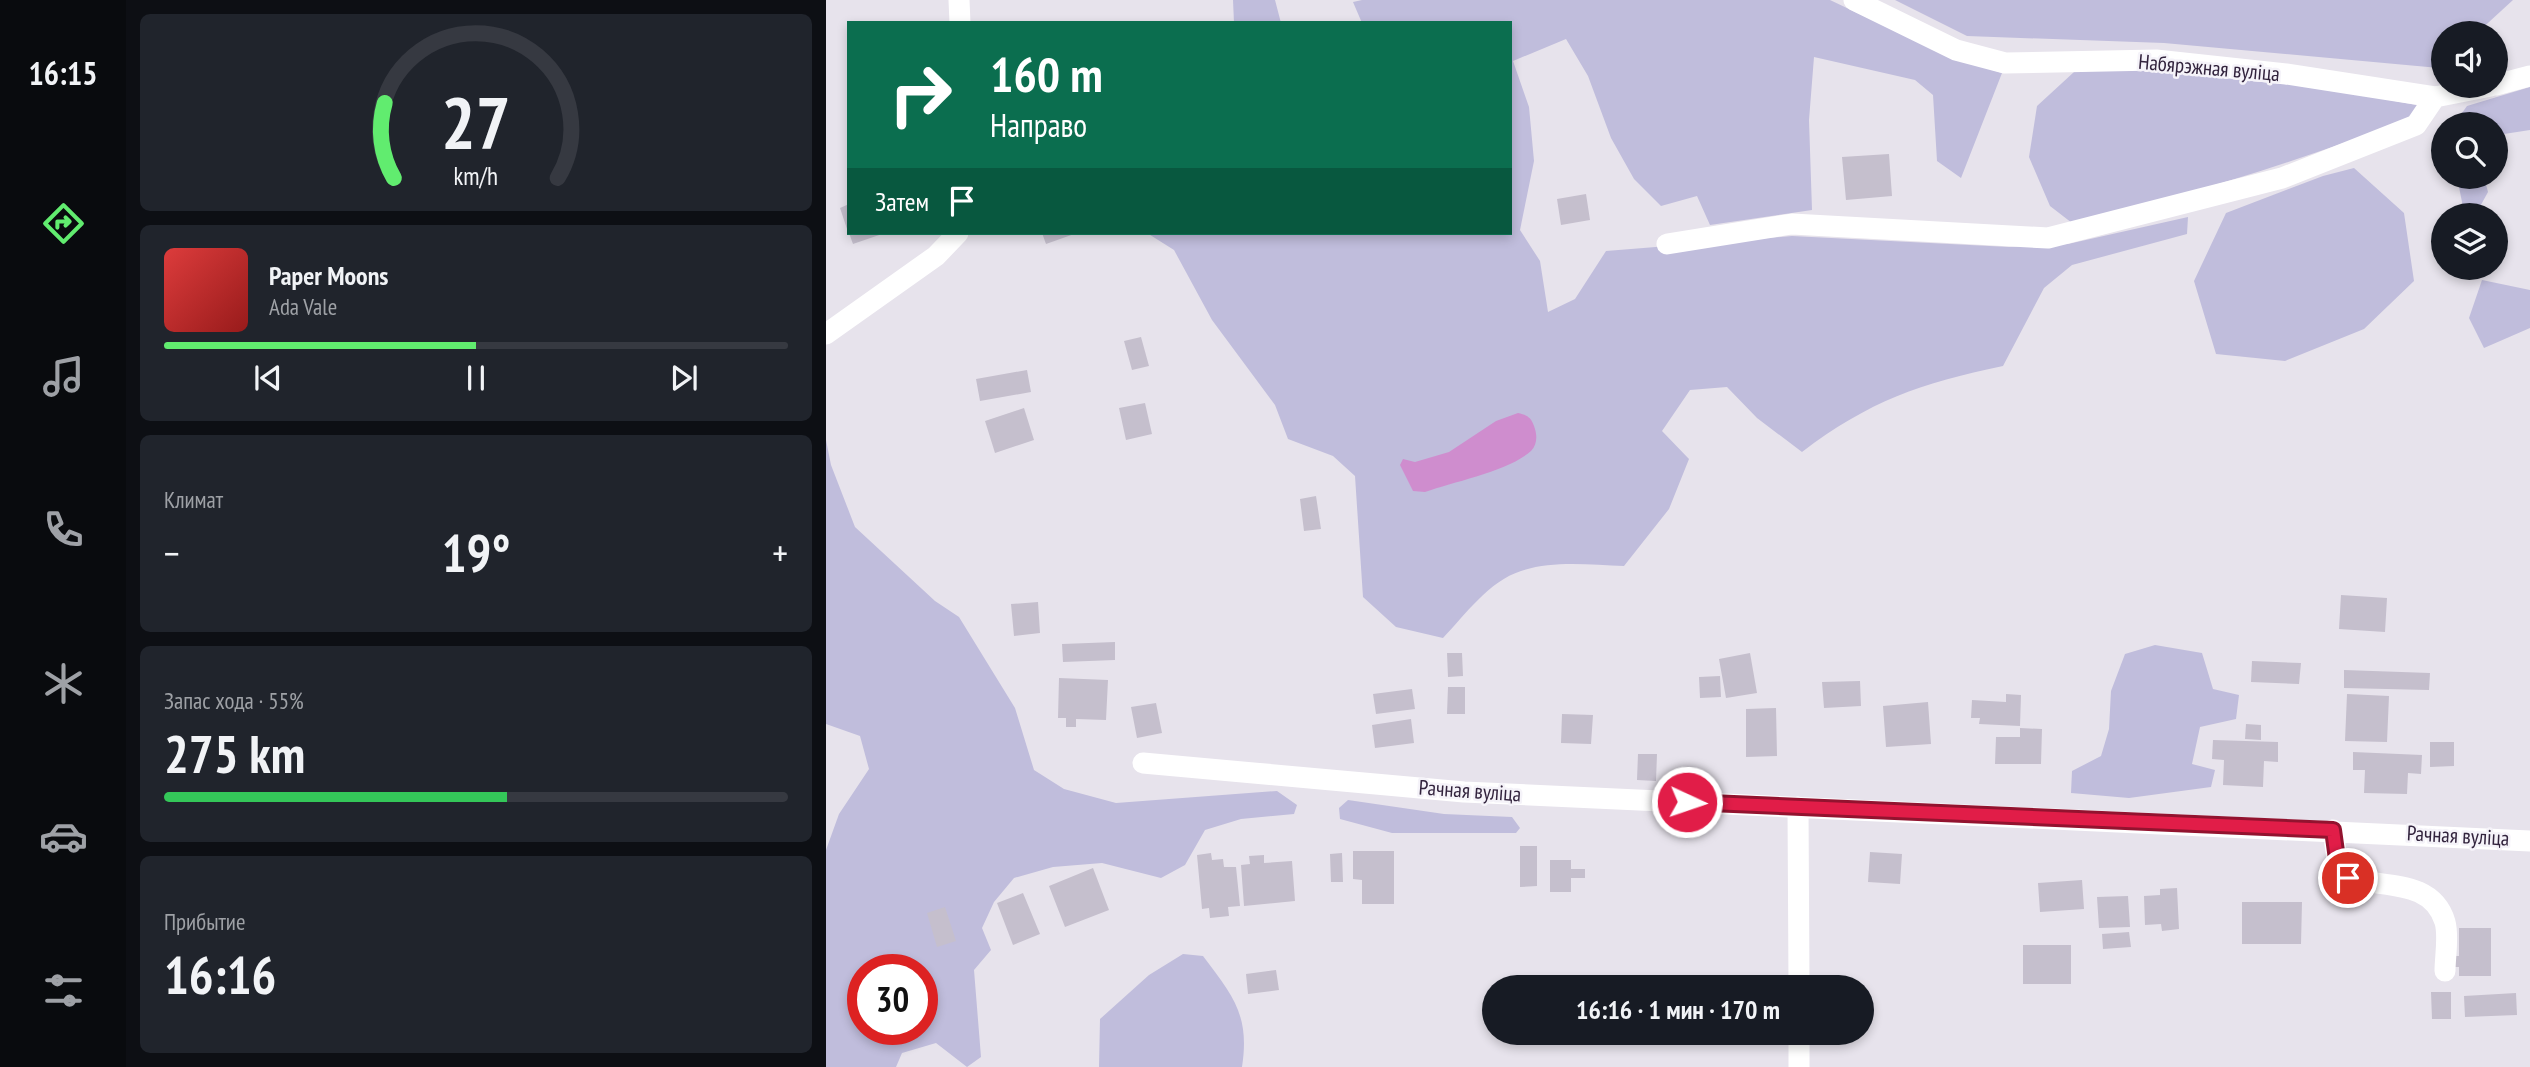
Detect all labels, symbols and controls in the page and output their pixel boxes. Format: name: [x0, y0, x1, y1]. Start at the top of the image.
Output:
map controls: [2431, 21, 2508, 280]
button: sound: [2431, 21, 2508, 98]
text: 160 m: [990, 42, 1103, 106]
street label: Набярэжная вуліца: [2137, 48, 2281, 87]
icon: right: [875, 49, 966, 140]
text: 16:15: [28, 52, 98, 94]
text: 27: [441, 75, 511, 169]
text: Направо: [990, 104, 1087, 146]
button: search: [2431, 112, 2508, 189]
text: km/h: [454, 160, 498, 192]
icon: arrive: [943, 182, 981, 220]
text: Затем: [875, 185, 929, 218]
icon: directions: [39, 199, 88, 248]
button: layers: [2431, 203, 2508, 280]
text: Paper Moons: [269, 259, 388, 292]
text: Ada Vale: [269, 292, 337, 321]
icon: music: [39, 352, 88, 401]
icon: previous: [249, 359, 287, 397]
icon: pause: [457, 359, 495, 397]
icon: next: [665, 359, 703, 397]
text: Климат: [164, 485, 223, 514]
icon: phone: [39, 505, 88, 554]
text: 19°: [442, 519, 510, 586]
text: −: [164, 528, 180, 577]
text: +: [772, 528, 788, 577]
icon: climate: [39, 659, 88, 708]
text: Запас хода · 55%: [164, 686, 304, 715]
text: 275 km: [164, 720, 305, 787]
position arrow: [1650, 765, 1724, 839]
street label: Рачная вуліца: [1418, 773, 1522, 808]
icon: car: [39, 812, 88, 861]
street label: Рачная вуліца: [2406, 819, 2510, 852]
pin: [2318, 848, 2378, 908]
icon: arrive: [2329, 859, 2367, 897]
text: Прибытие: [164, 907, 245, 936]
text: 16:16: [164, 941, 276, 1008]
speed limit sign: 30: [847, 954, 938, 1045]
icon: filters: [39, 966, 88, 1015]
text: 16:16 · 1 мин · 170 m: [1576, 993, 1780, 1026]

